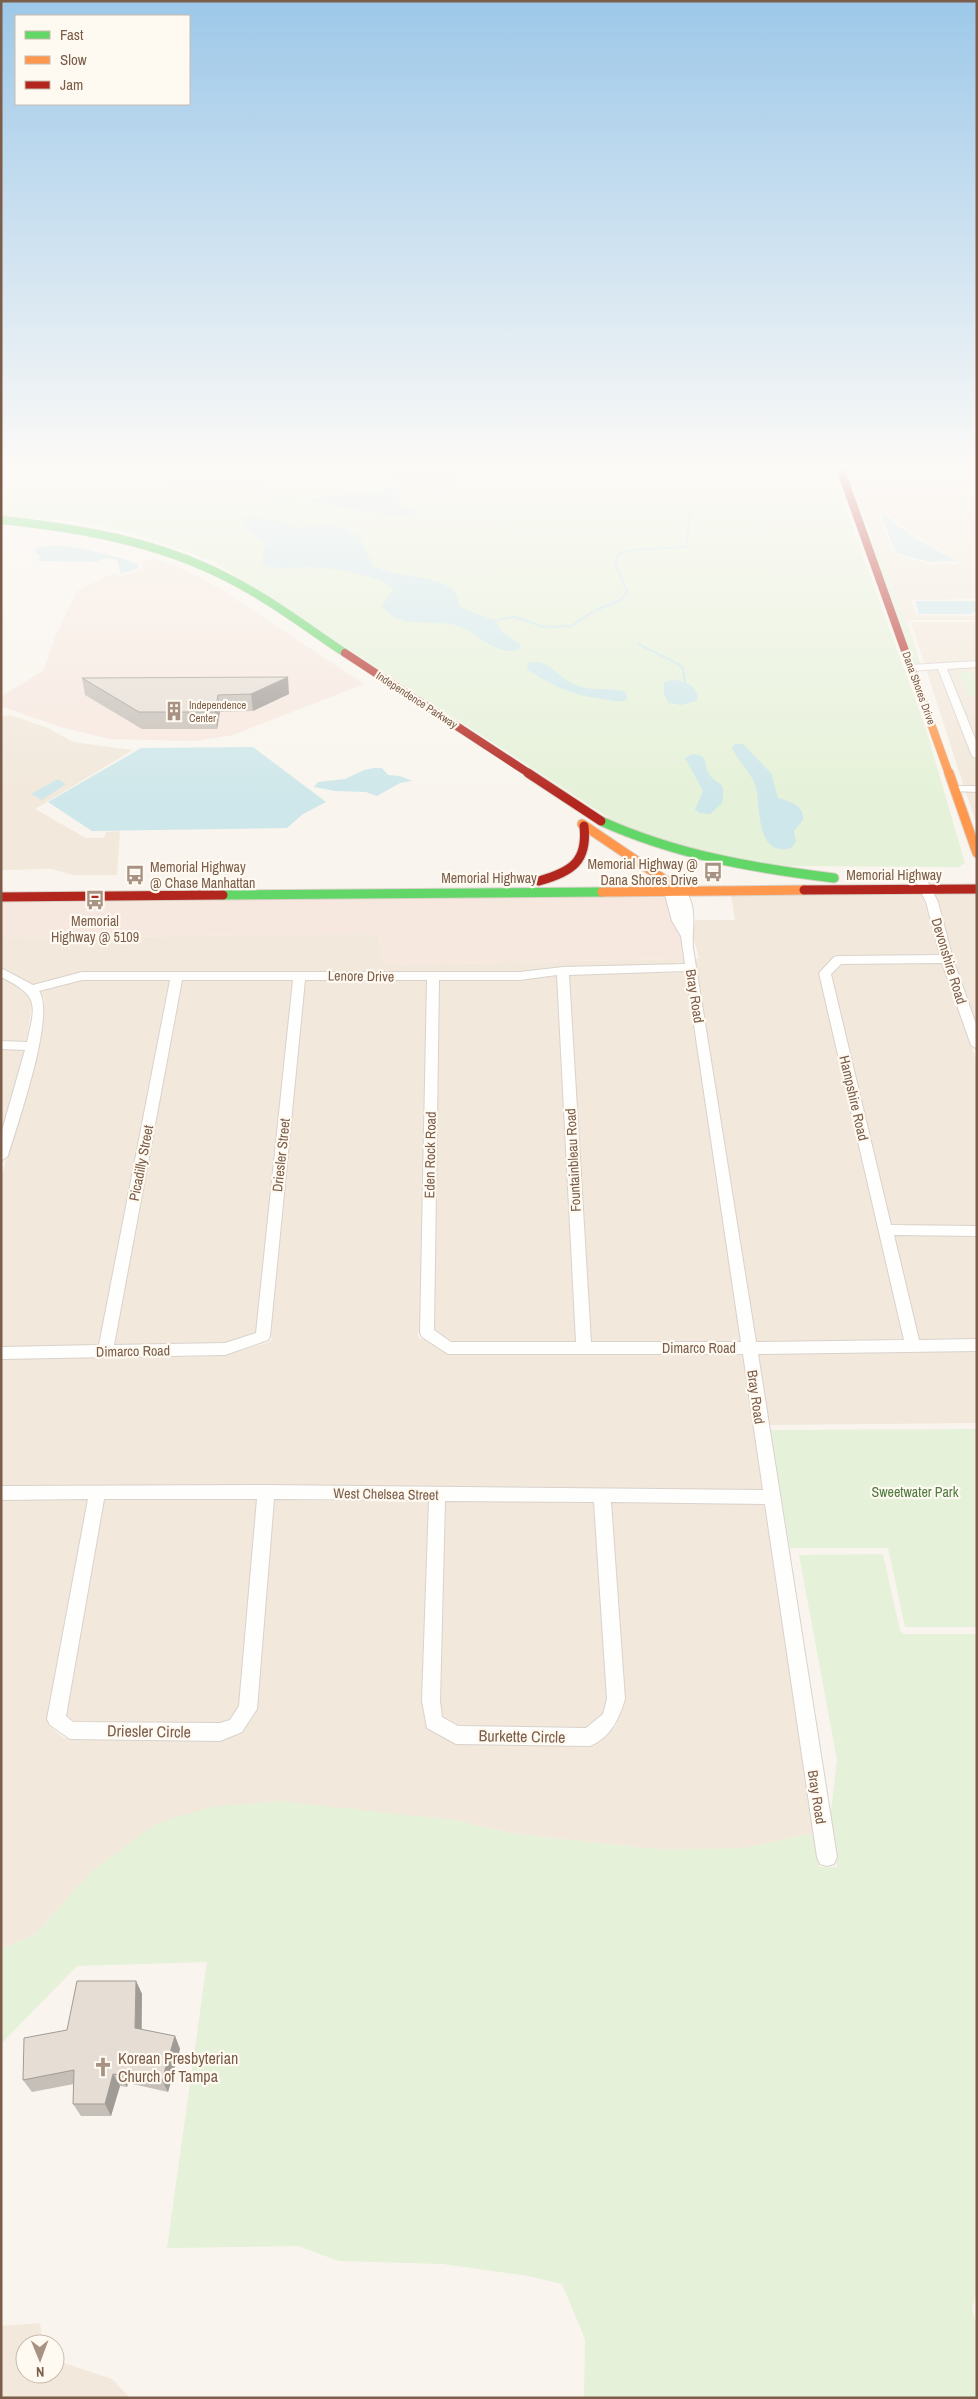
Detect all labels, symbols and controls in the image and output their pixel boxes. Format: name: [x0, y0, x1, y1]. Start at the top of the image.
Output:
legend: [15, 15, 190, 105]
text: Fast: [60, 24, 84, 45]
text: Slow: [60, 49, 87, 70]
text: Jam: [60, 74, 83, 95]
street label: Dana Shores Drive: [899, 650, 939, 726]
street label: Independence Parkway: [374, 668, 461, 732]
place label: Independence Center: [189, 698, 246, 725]
building icon: Independence Center: [163, 700, 185, 722]
place label: Memorial Highway @ Dana Shores Drive: [587, 855, 698, 889]
place label: Memorial Highway @ Chase Manhattan: [150, 858, 255, 892]
bus stop icon: Memorial Highway @ Dana Shores Drive: [702, 861, 724, 883]
bus stop icon: Memorial Highway @ Chase Manhattan: [124, 864, 146, 886]
street label: Memorial Highway: [846, 866, 942, 884]
street label: Memorial Highway: [441, 869, 537, 887]
bus stop icon: Memorial Highway @ 5109: [84, 889, 106, 911]
place label: Memorial Highway @ 5109: [51, 912, 139, 946]
street label: Devonshire Road: [927, 916, 971, 1006]
street label: Lenore Drive: [328, 966, 394, 986]
street label: Bray Road: [682, 968, 708, 1024]
street label: Hampshire Road: [835, 1054, 873, 1142]
street label: Fountainbleau Road: [561, 1108, 585, 1212]
street label: Eden Rock Road: [420, 1111, 440, 1199]
street label: Driesler Street: [268, 1117, 294, 1193]
street label: Picadilly Street: [125, 1123, 157, 1203]
street label: Dimarco Road: [662, 1339, 736, 1357]
street label: Dimarco Road: [96, 1341, 170, 1361]
street label: Bray Road: [743, 1369, 769, 1425]
park label: Sweetwater Park: [872, 1483, 959, 1501]
street label: West Chelsea Street: [333, 1484, 439, 1504]
street label: Driesler Circle: [107, 1719, 191, 1743]
street label: Burkette Circle: [478, 1724, 566, 1748]
street label: Bray Road: [804, 1769, 830, 1825]
place label: Korean Presbyterian Church of Tampa: [118, 2047, 238, 2087]
church icon: Korean Presbyterian Church of Tampa: [92, 2056, 114, 2078]
north arrow: [15, 2334, 65, 2384]
text: N: [36, 2363, 45, 2381]

